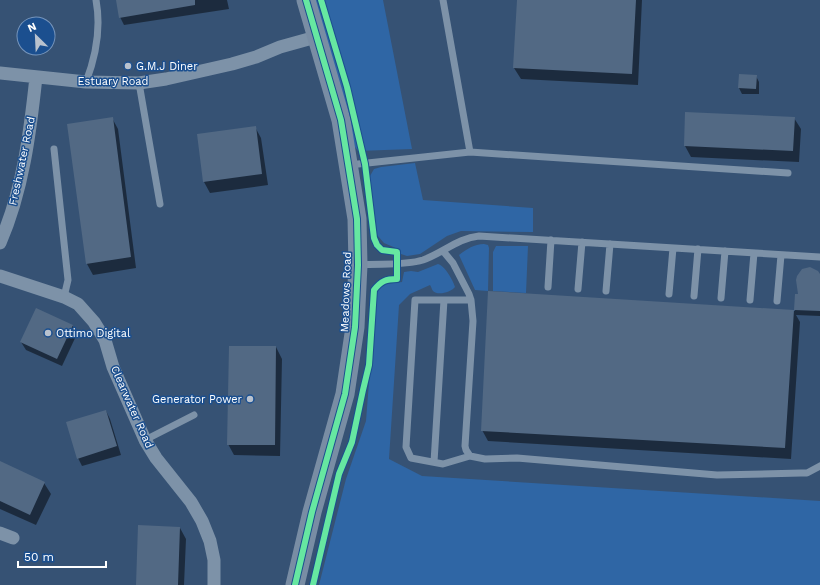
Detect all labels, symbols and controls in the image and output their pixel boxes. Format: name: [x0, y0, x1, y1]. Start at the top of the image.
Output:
north arrow: [16, 16, 56, 56]
text: N: [26, 20, 39, 35]
place label: G.M.J Diner: [136, 60, 198, 73]
marker: G.M.J Diner: [123, 61, 133, 71]
street label: Estuary Road: [78, 75, 148, 88]
street label: Freshwater Road: [6, 115, 38, 207]
street label: Meadows Road: [338, 251, 354, 333]
place label: Ottimo Digital: [56, 327, 131, 340]
marker: Ottimo Digital: [43, 328, 53, 338]
street label: Clearwater Road: [108, 364, 156, 450]
place label: Generator Power: [152, 393, 242, 406]
marker: Generator Power: [245, 394, 255, 404]
scale bar: [18, 543, 106, 569]
text: 50 m: [24, 550, 54, 564]

